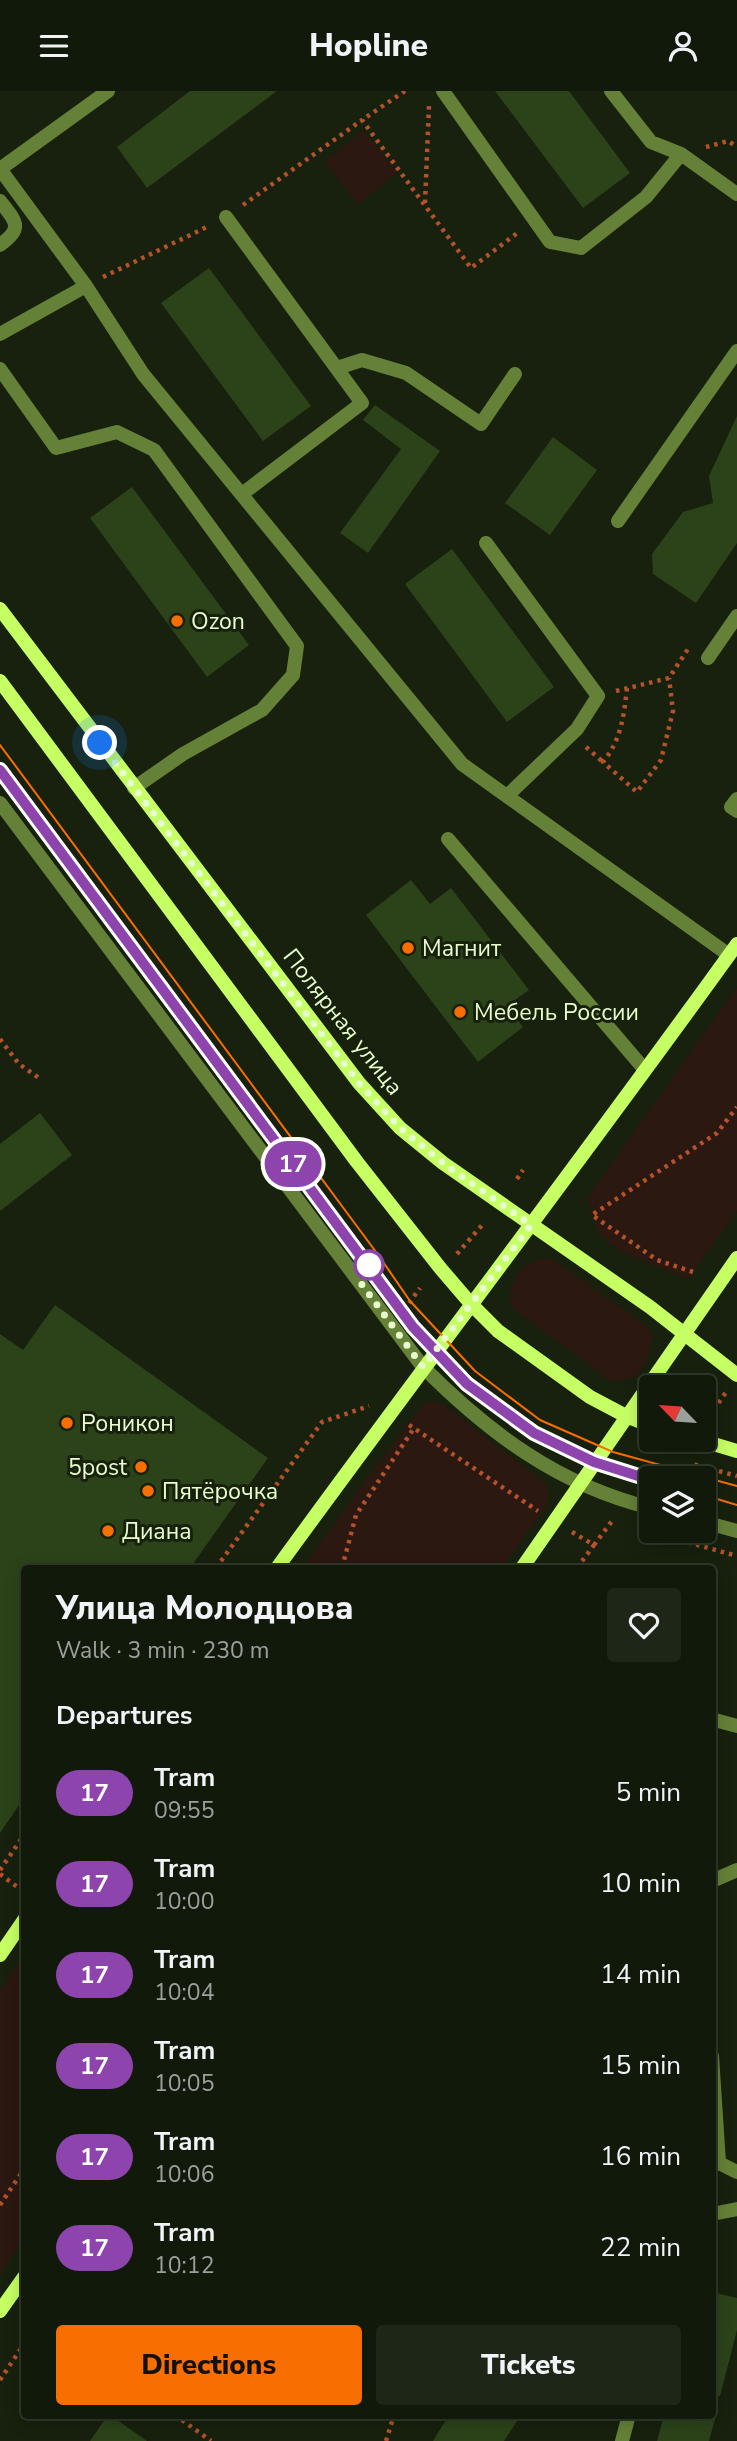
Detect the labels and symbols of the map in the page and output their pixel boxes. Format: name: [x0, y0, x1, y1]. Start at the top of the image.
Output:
place label: Ozon: [191, 606, 245, 637]
marker: Ozon: [169, 613, 185, 629]
your location: [82, 725, 117, 760]
place label: Магнит: [422, 933, 502, 964]
marker: Магнит: [400, 940, 416, 956]
street label: Полярная улица: [276, 942, 410, 1102]
place label: Мебель России: [474, 997, 639, 1028]
marker: Мебель России: [452, 1004, 468, 1020]
line badge: 17: [262, 1141, 324, 1187]
unlabelled marker: [354, 1250, 384, 1280]
north arrow: [639, 1375, 716, 1453]
place label: Роникон: [81, 1408, 174, 1439]
marker: Роникон: [59, 1415, 75, 1431]
place label: 5post: [68, 1452, 128, 1483]
marker: 5post: [133, 1459, 149, 1475]
place label: Пятёрочка: [162, 1476, 278, 1507]
marker: Пятёрочка: [140, 1483, 156, 1499]
place label: Диана: [122, 1516, 192, 1547]
marker: Диана: [100, 1523, 116, 1539]

